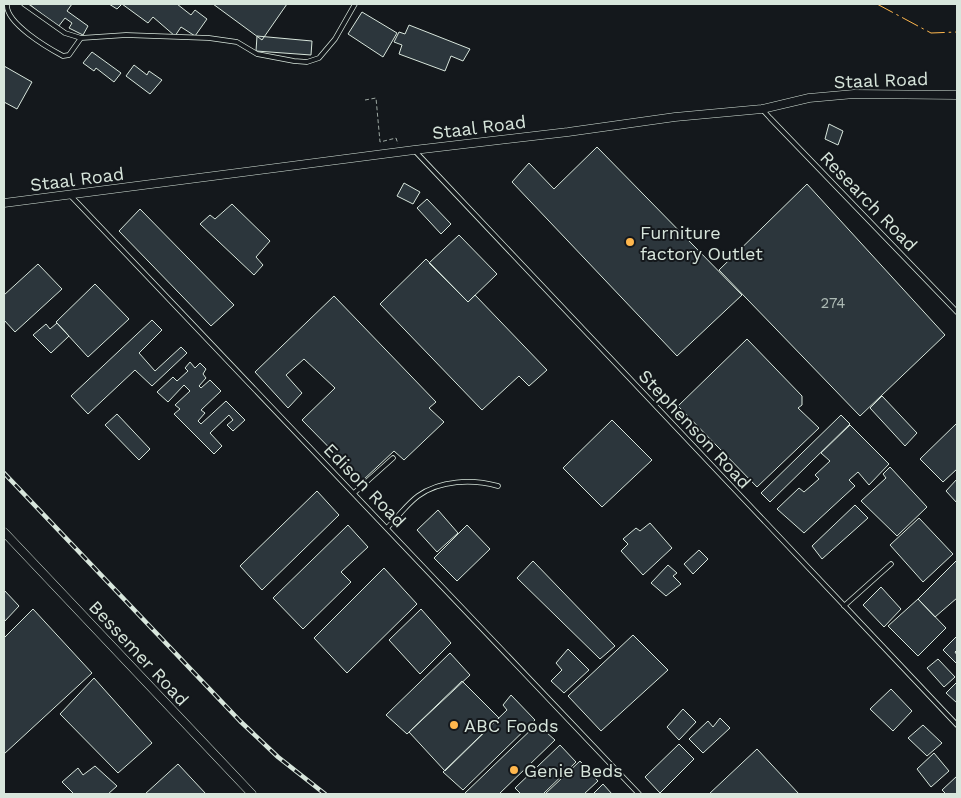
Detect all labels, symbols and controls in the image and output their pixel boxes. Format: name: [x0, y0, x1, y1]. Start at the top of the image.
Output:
street label: Staal Road: [833, 68, 929, 92]
street label: Staal Road: [431, 111, 527, 143]
street label: Research Road: [816, 147, 922, 255]
street label: Staal Road: [29, 163, 125, 195]
place label: Furniture factory Outlet: [640, 222, 763, 264]
marker: Furniture factory Outlet: [624, 236, 636, 248]
house number: 274: [820, 294, 846, 312]
street label: Stephenson Road: [634, 365, 756, 493]
street label: Edison Road: [320, 439, 410, 531]
street label: Bessemer Road: [85, 596, 193, 710]
place label: ABC Foods: [464, 715, 558, 736]
marker: ABC Foods: [448, 719, 460, 731]
place label: Genie Beds: [524, 760, 623, 781]
marker: Genie Beds: [508, 764, 520, 776]

